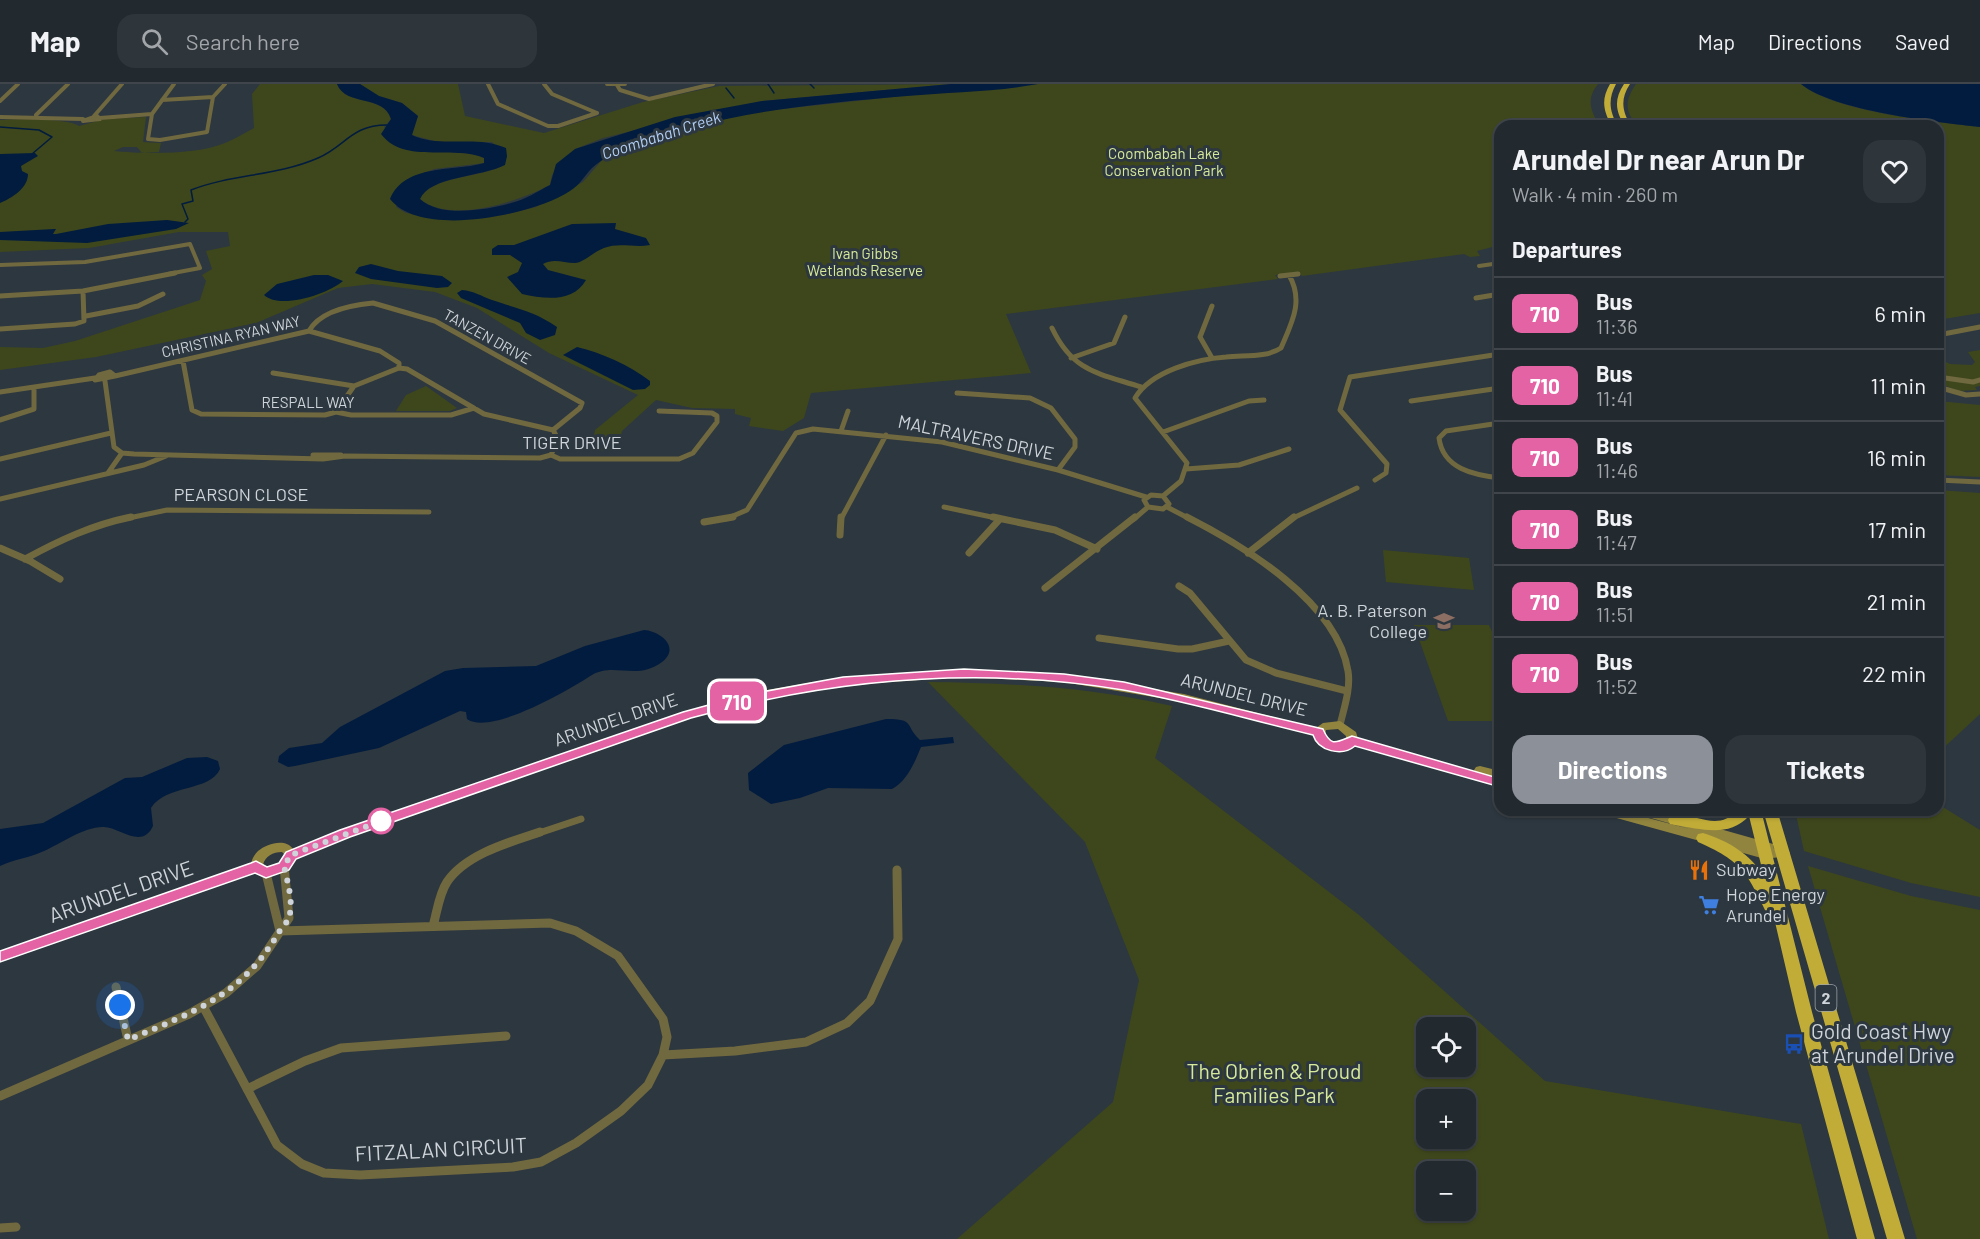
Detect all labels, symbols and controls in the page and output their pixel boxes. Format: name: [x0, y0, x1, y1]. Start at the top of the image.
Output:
search box: [117, 14, 537, 68]
text: Map: [30, 24, 81, 58]
icon: search: [138, 25, 171, 58]
text: Search here: [186, 28, 300, 54]
text: Map: [1698, 29, 1735, 54]
text: Directions: [1768, 29, 1862, 54]
text: Saved: [1895, 29, 1950, 54]
water label: Coombabah Creek: [599, 106, 723, 163]
button: heart: [1863, 140, 1926, 203]
text: Arundel Dr near Arun Dr: [1512, 142, 1804, 176]
park label: Coombabah Lake Conservation Park: [1104, 144, 1224, 179]
text: Walk · 4 min · 260 m: [1512, 182, 1678, 206]
text: Departures: [1512, 236, 1622, 262]
park label: Ivan Gibbs Wetlands Reserve: [807, 244, 923, 279]
text: Bus: [1596, 288, 1633, 314]
text: 6 min: [1875, 300, 1926, 326]
text: 710: [1530, 301, 1560, 326]
street label: TANZEN DRIVE: [441, 305, 534, 368]
street label: CHRISTINA RYAN WAY: [160, 311, 302, 361]
text: 11:36: [1596, 314, 1637, 338]
text: Bus: [1596, 360, 1633, 386]
text: 11 min: [1870, 372, 1926, 398]
text: 710: [1530, 373, 1560, 398]
text: 11:41: [1596, 386, 1633, 410]
street label: RESPALL WAY: [261, 393, 355, 411]
street label: MALTRAVERS DRIVE: [896, 410, 1056, 464]
street label: TIGER DRIVE: [522, 431, 622, 453]
text: Bus: [1596, 432, 1633, 458]
text: 16 min: [1867, 444, 1926, 470]
text: 710: [1530, 445, 1560, 470]
text: 11:46: [1596, 458, 1638, 482]
street label: PEARSON CLOSE: [174, 483, 308, 505]
text: Bus: [1596, 504, 1633, 530]
text: 17 min: [1868, 516, 1926, 542]
text: 710: [1530, 517, 1560, 542]
text: 11:47: [1596, 530, 1637, 554]
text: Bus: [1596, 576, 1633, 602]
text: 21 min: [1867, 588, 1926, 614]
text: 710: [1530, 589, 1560, 614]
place label: A. B. Paterson College: [1318, 599, 1427, 642]
text: 11:51: [1596, 602, 1634, 626]
school or university icon: A. B. Paterson College: [1432, 609, 1456, 633]
text: Bus: [1596, 648, 1633, 674]
text: 22 min: [1862, 660, 1926, 686]
text: 710: [1530, 661, 1560, 686]
street label: ARUNDEL DRIVE: [1179, 668, 1310, 720]
text: 11:52: [1596, 674, 1638, 698]
line badge: 710: [702, 682, 771, 720]
street label: ARUNDEL DRIVE: [551, 688, 680, 751]
text: 710: [722, 689, 752, 714]
button: Directions: [1512, 735, 1713, 804]
button: Tickets: [1725, 735, 1926, 804]
unlabelled marker: [368, 808, 394, 834]
street label: ARUNDEL DRIVE: [45, 854, 196, 927]
restaurant icon: Subway: [1687, 858, 1711, 882]
place label: Subway: [1716, 858, 1776, 880]
place label: Hope Energy Arundel: [1726, 883, 1825, 926]
supermarket icon: Hope Energy Arundel: [1697, 893, 1721, 917]
road number: 2: [1816, 985, 1836, 1011]
your location: [105, 990, 135, 1020]
map controls: [1416, 1017, 1476, 1221]
button: locate: [1416, 1017, 1476, 1077]
place label: Gold Coast Hwy at Arundel Drive: [1811, 1018, 1955, 1067]
bus stop icon: Gold Coast Hwy at Arundel Drive: [1782, 1032, 1806, 1056]
park label: The Obrien & Proud Families Park: [1187, 1058, 1361, 1107]
button: +: [1416, 1089, 1476, 1149]
street label: FITZALAN CIRCUIT: [354, 1132, 528, 1165]
button: −: [1416, 1161, 1476, 1221]

